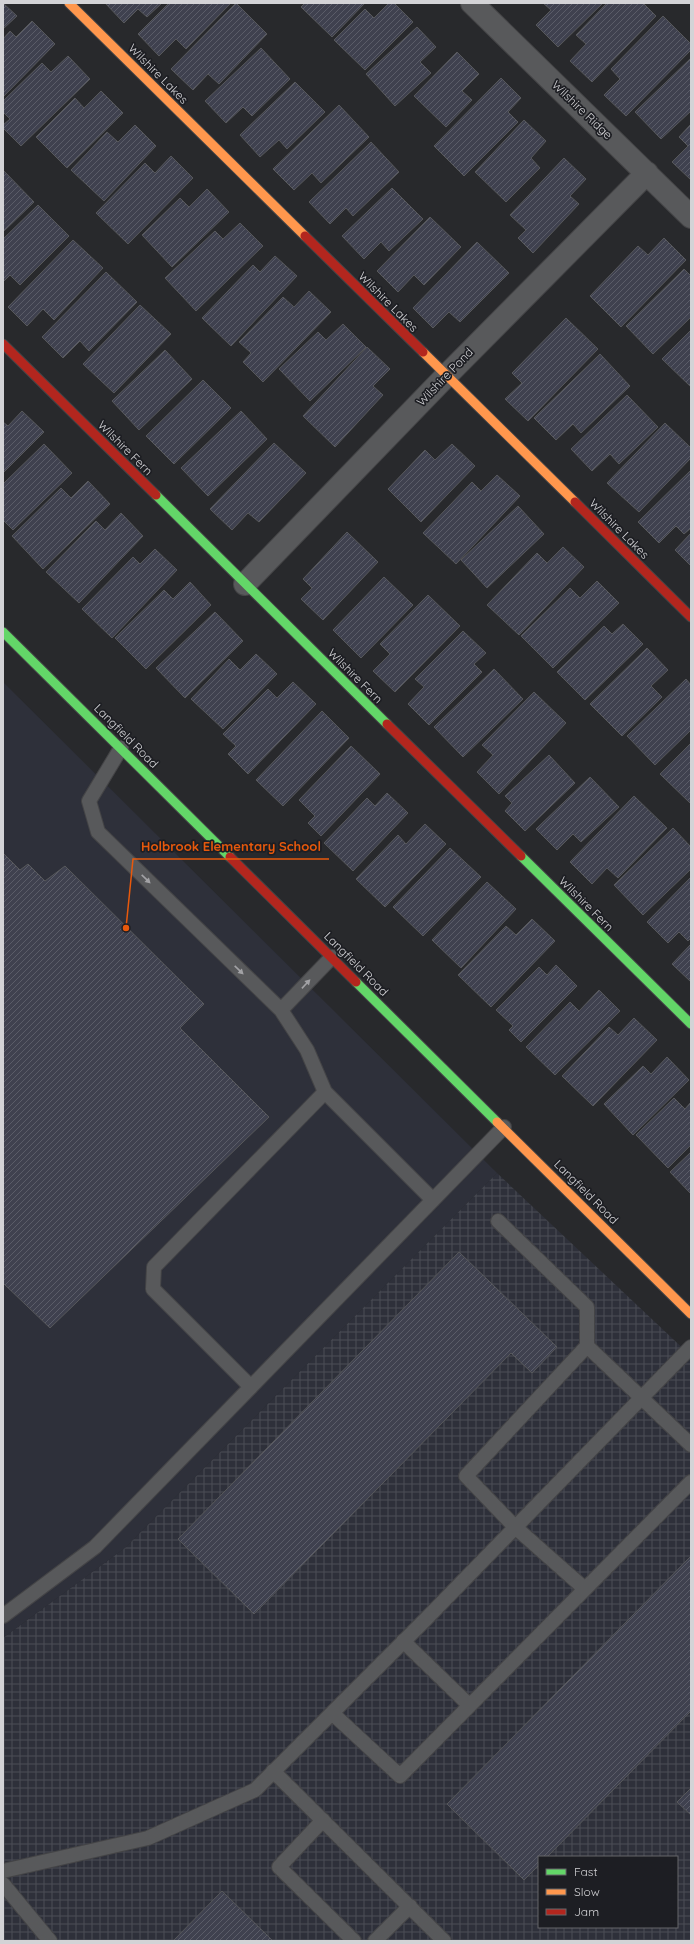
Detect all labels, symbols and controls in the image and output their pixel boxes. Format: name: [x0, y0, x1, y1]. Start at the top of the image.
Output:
street label: Wilshire Lakes: [125, 41, 192, 107]
street label: Wilshire Ridge: [549, 77, 616, 142]
street label: Wilshire Lakes: [355, 269, 422, 335]
street label: Wilshire Pond: [413, 345, 476, 409]
street label: Wilshire Fern: [95, 417, 156, 478]
street label: Wilshire Lakes: [586, 496, 653, 562]
street label: Wilshire Fern: [325, 645, 386, 706]
street label: Langfield Road: [91, 700, 162, 771]
callout: Holbrook Elementary School: [133, 834, 329, 859]
text: Holbrook Elementary School: [141, 838, 321, 854]
street label: Wilshire Fern: [556, 873, 617, 934]
one-way arrow: [141, 874, 151, 884]
street label: Langfield Road: [321, 928, 392, 999]
one-way arrow: [234, 965, 244, 974]
one-way arrow: [301, 979, 310, 988]
street label: Langfield Road: [551, 1156, 622, 1227]
legend: [538, 1856, 678, 1928]
text: Fast: [574, 1864, 598, 1879]
text: Slow: [574, 1884, 600, 1899]
text: Jam: [574, 1904, 599, 1919]

